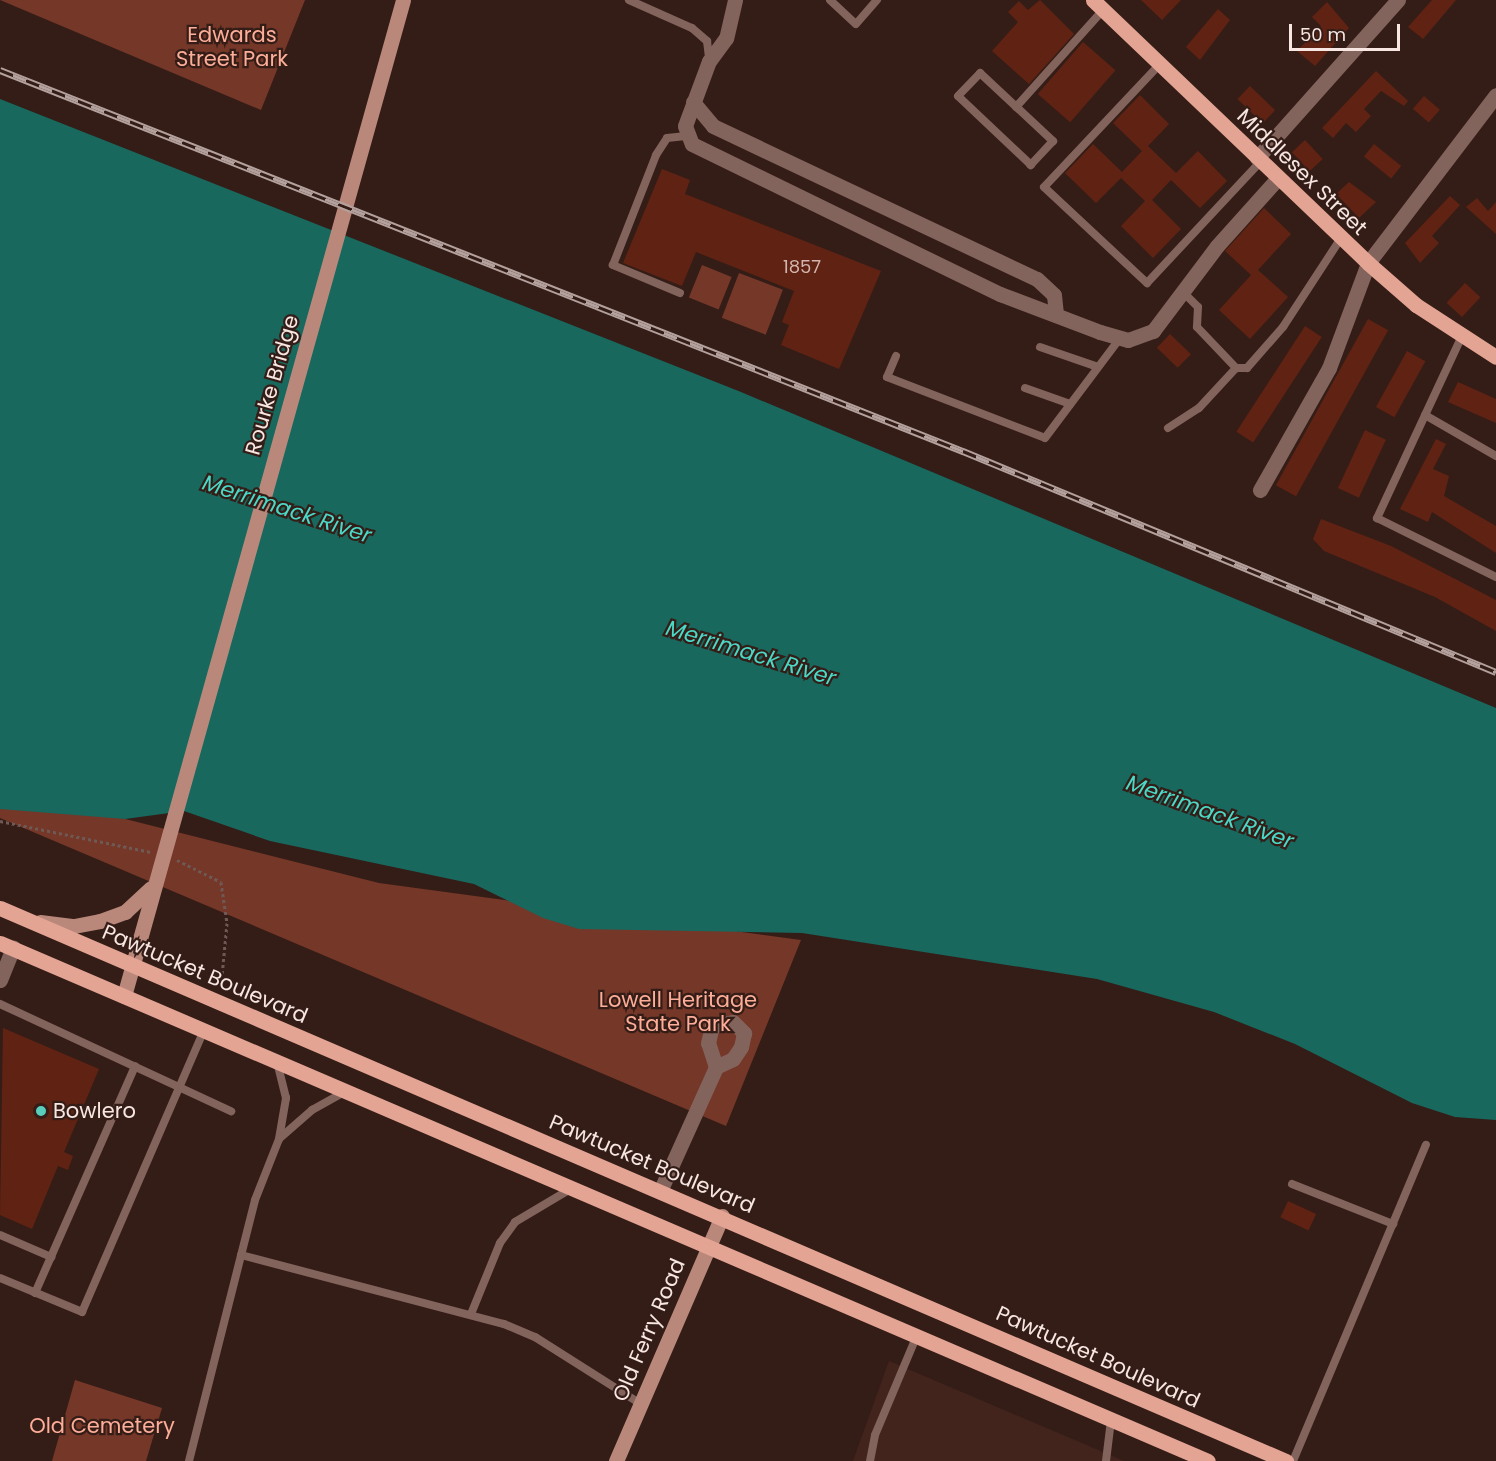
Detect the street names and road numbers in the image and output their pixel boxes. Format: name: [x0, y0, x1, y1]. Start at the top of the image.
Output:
street label: Middlesex Street: [1232, 104, 1372, 240]
street label: Rourke Bridge: [240, 312, 304, 458]
street label: Pawtucket Boulevard: [99, 919, 311, 1029]
street label: Pawtucket Boulevard: [546, 1109, 758, 1219]
street label: Old Ferry Road: [608, 1255, 690, 1405]
street label: Pawtucket Boulevard: [992, 1301, 1204, 1413]

